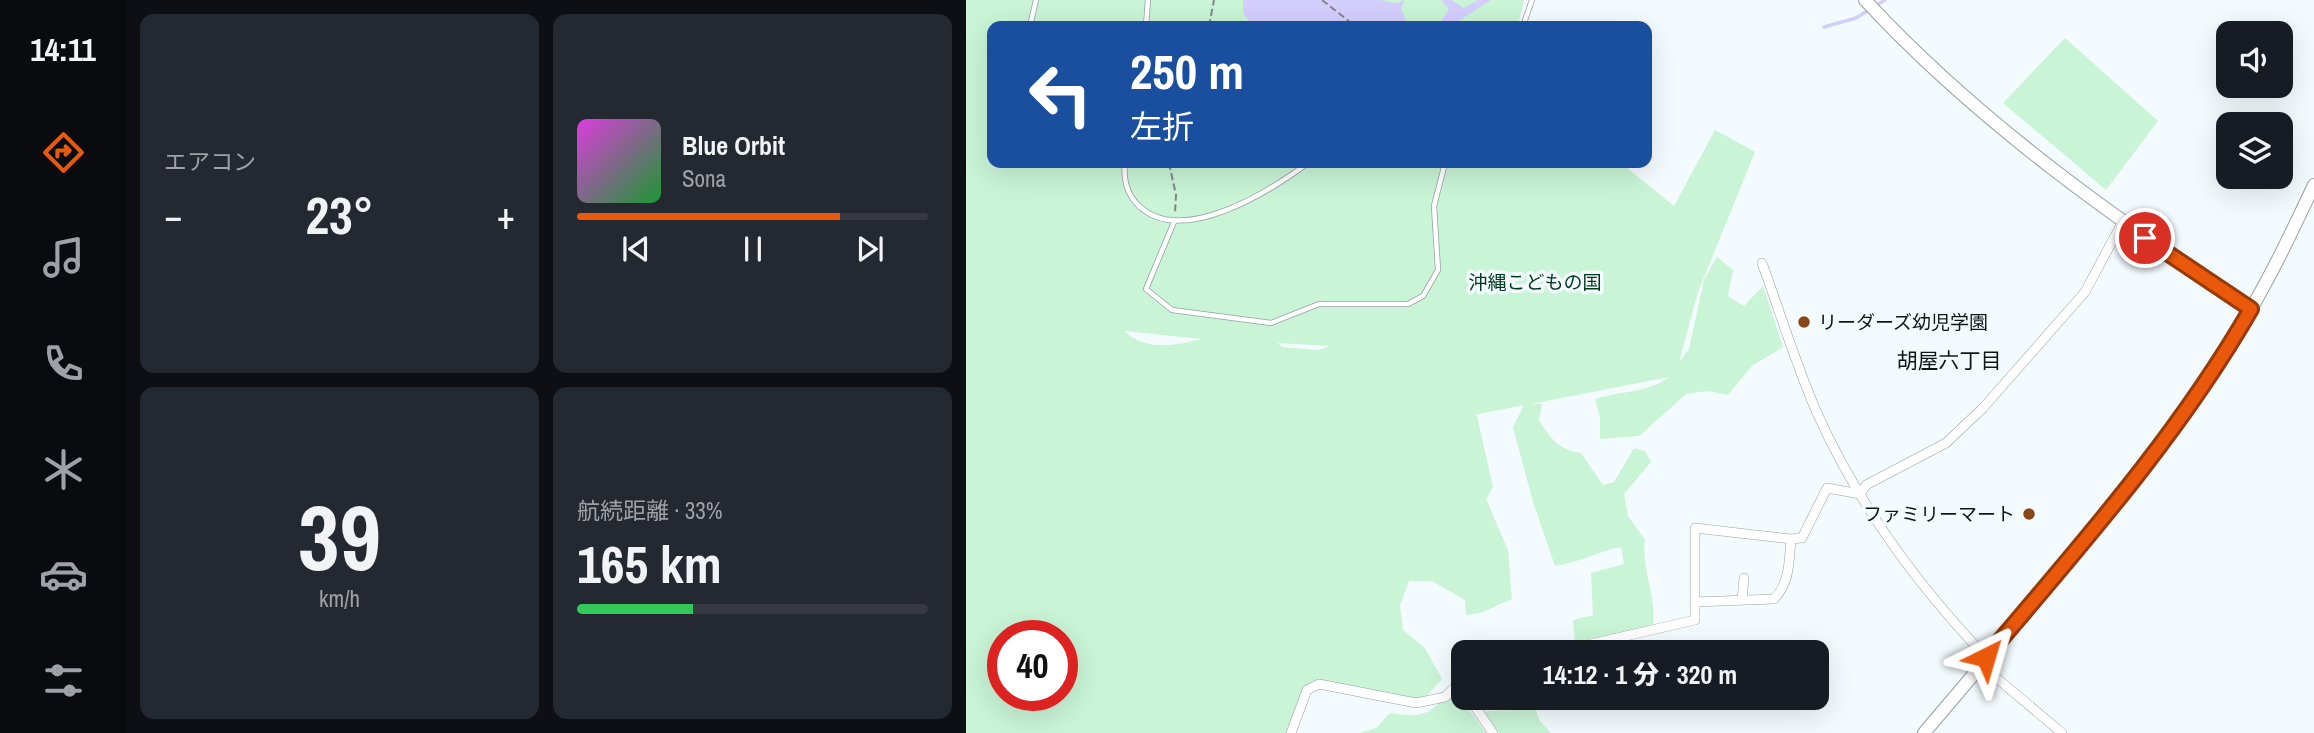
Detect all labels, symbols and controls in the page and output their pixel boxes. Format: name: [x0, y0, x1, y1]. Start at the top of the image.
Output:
map controls: [2216, 21, 2293, 189]
button: sound: [2216, 21, 2293, 98]
text: 14:11: [30, 28, 96, 71]
text: 250 m: [1130, 38, 1244, 104]
icon: left: [1015, 49, 1106, 140]
text: 左折: [1130, 105, 1194, 148]
button: layers: [2216, 112, 2293, 189]
icon: directions: [39, 128, 88, 177]
text: Blue Orbit: [682, 128, 785, 163]
text: エアコン: [164, 146, 256, 177]
text: Sona: [682, 163, 726, 194]
text: 23°: [305, 180, 374, 250]
text: −: [164, 190, 182, 241]
text: +: [497, 190, 515, 241]
pin: [2115, 208, 2175, 268]
icon: arrive: [2126, 219, 2164, 257]
icon: previous: [617, 230, 655, 268]
icon: pause: [734, 230, 772, 268]
icon: next: [851, 230, 889, 268]
icon: music: [39, 233, 88, 282]
park label: 沖縄こどもの国: [1468, 269, 1602, 295]
place label: リーダーズ幼児学園: [1818, 309, 1988, 335]
marker: リーダーズ幼児学園: [1796, 314, 1812, 330]
icon: phone: [39, 339, 88, 388]
district label: 胡屋六丁目: [1897, 346, 2002, 375]
icon: climate: [39, 445, 88, 494]
text: 39: [298, 476, 381, 598]
text: 航続距離 · 33%: [577, 495, 722, 526]
place label: ファミリーマート: [1863, 501, 2015, 527]
marker: ファミリーマート: [2021, 506, 2037, 522]
text: 165 km: [577, 529, 722, 599]
icon: car: [39, 550, 88, 599]
text: km/h: [319, 583, 360, 614]
speed limit sign: 40: [987, 620, 1078, 711]
position arrow: [1949, 620, 2023, 694]
icon: filters: [39, 656, 88, 705]
text: 14:12 · 1 分 · 320 m: [1543, 657, 1737, 692]

